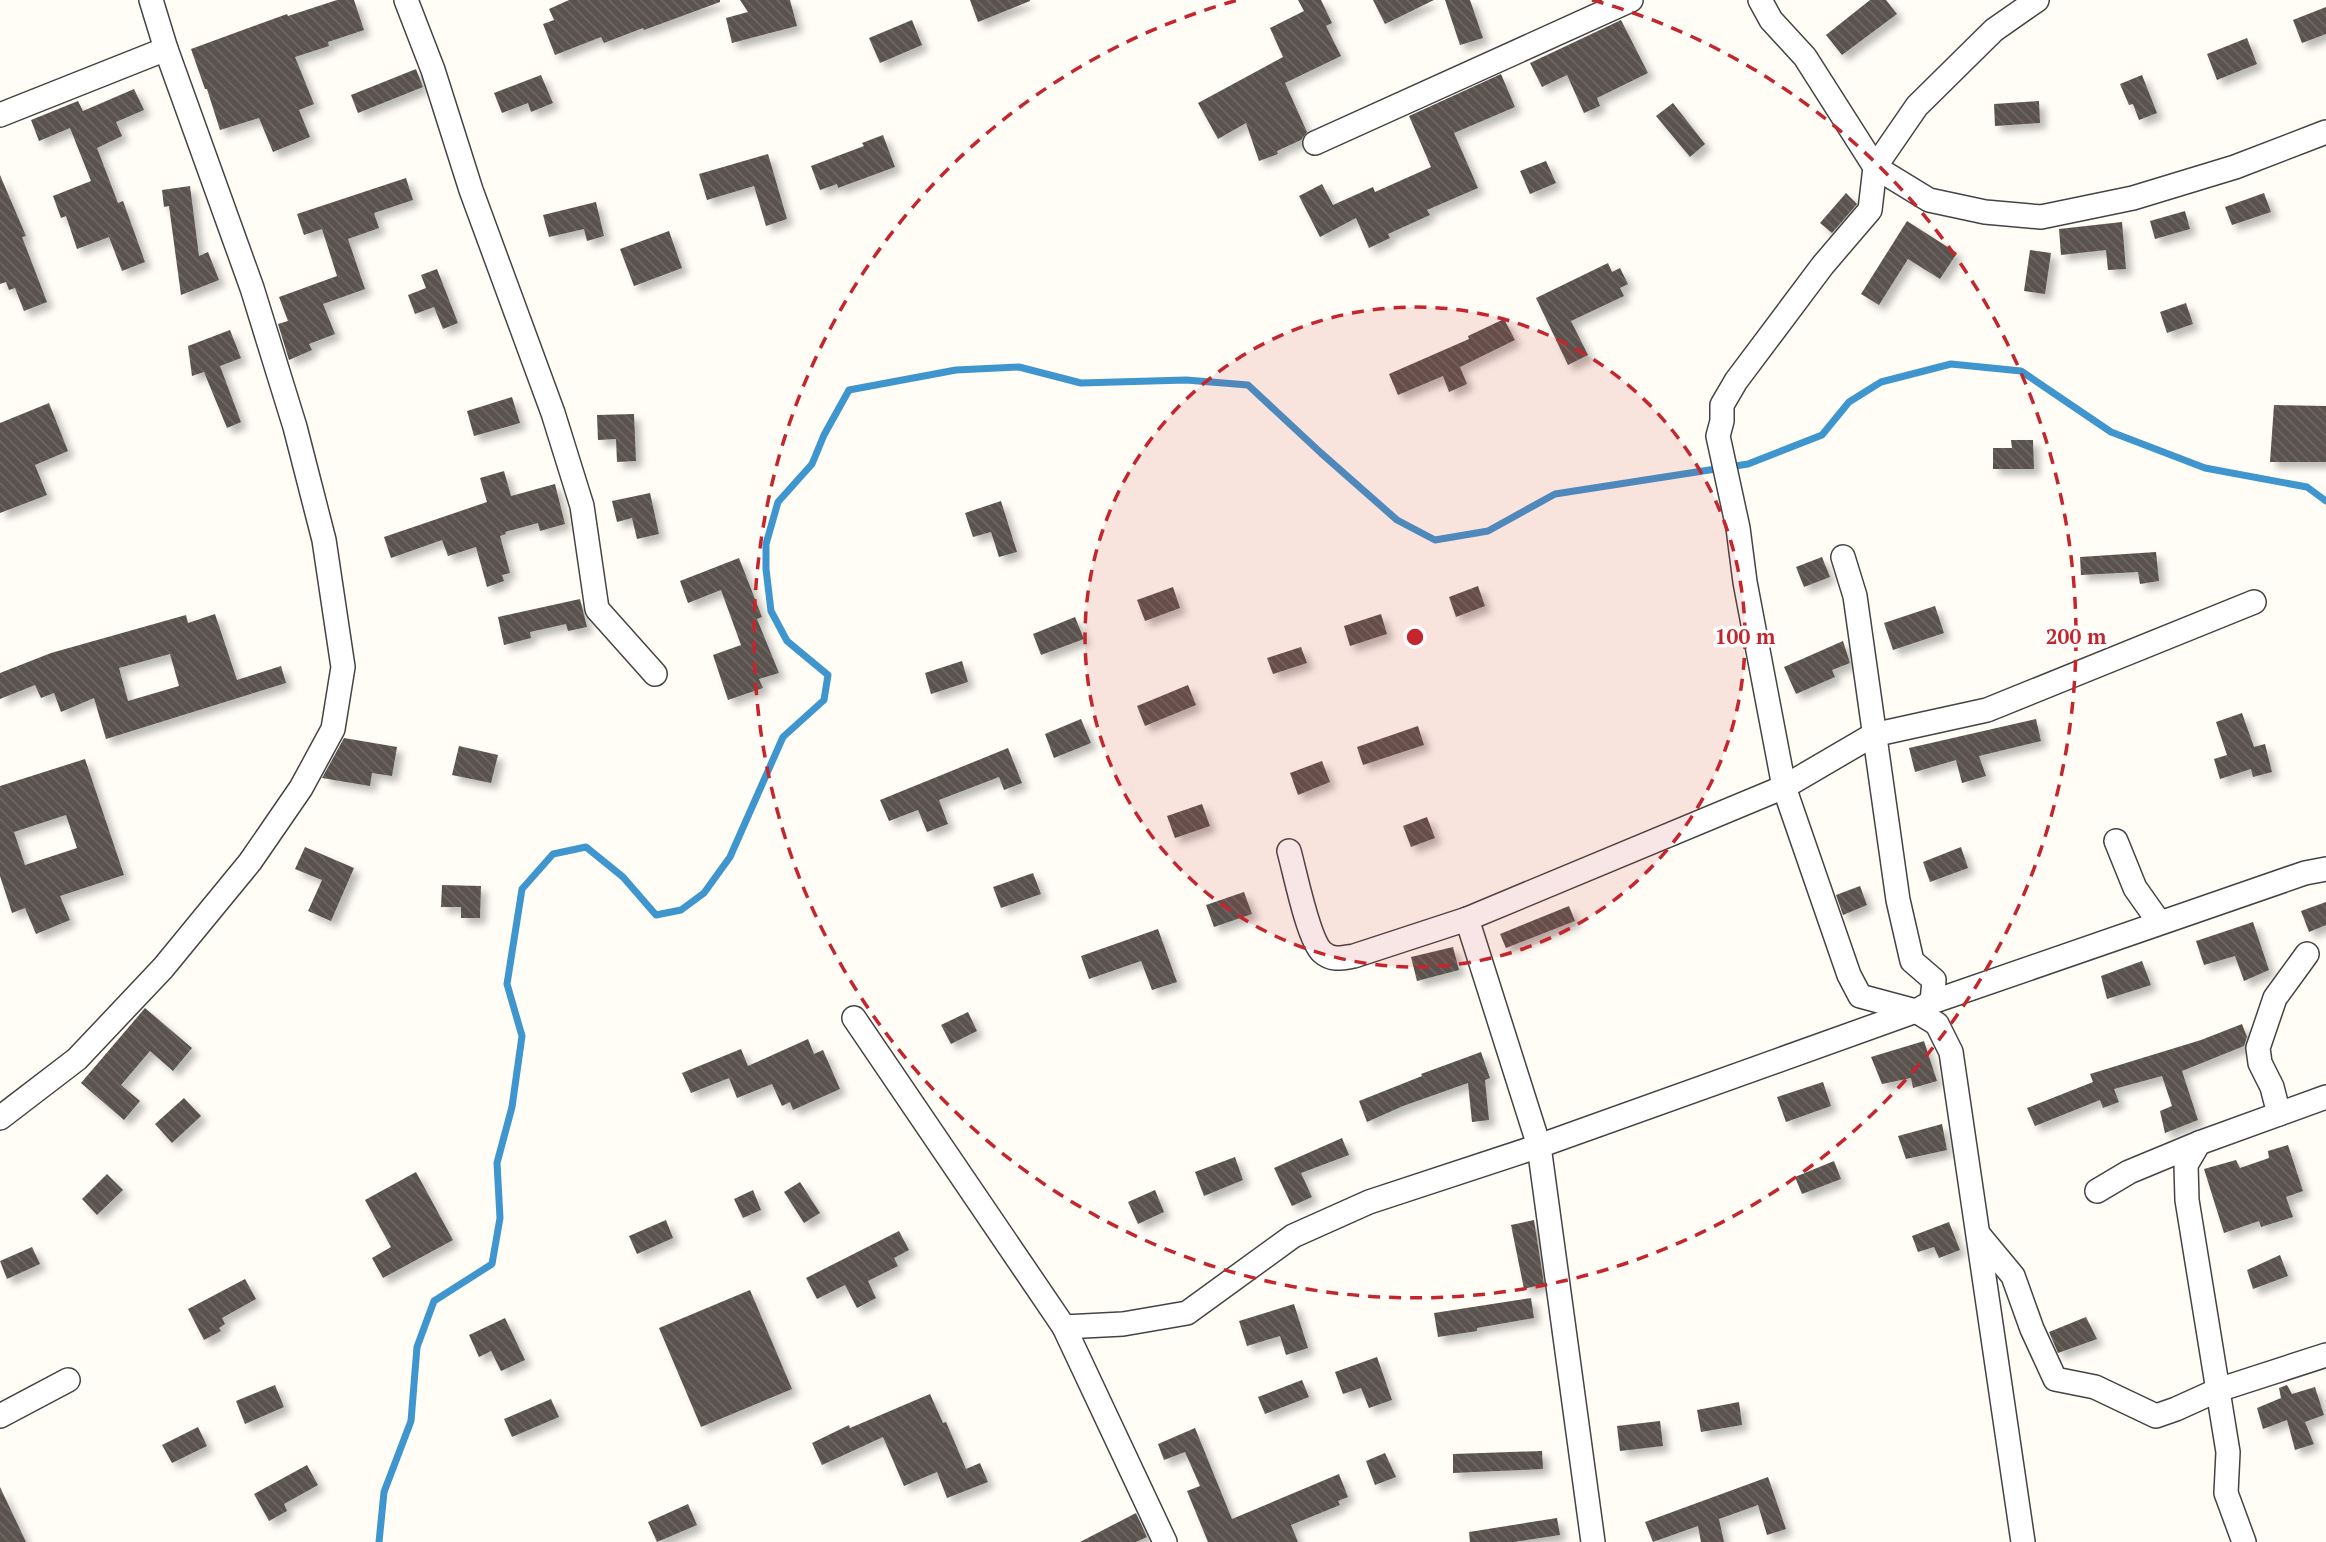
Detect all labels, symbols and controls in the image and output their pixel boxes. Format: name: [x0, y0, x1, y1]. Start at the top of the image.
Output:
text: 100 m: [1715, 622, 1776, 650]
text: 200 m: [2046, 622, 2107, 650]
centre of rings: [1403, 625, 1427, 649]

